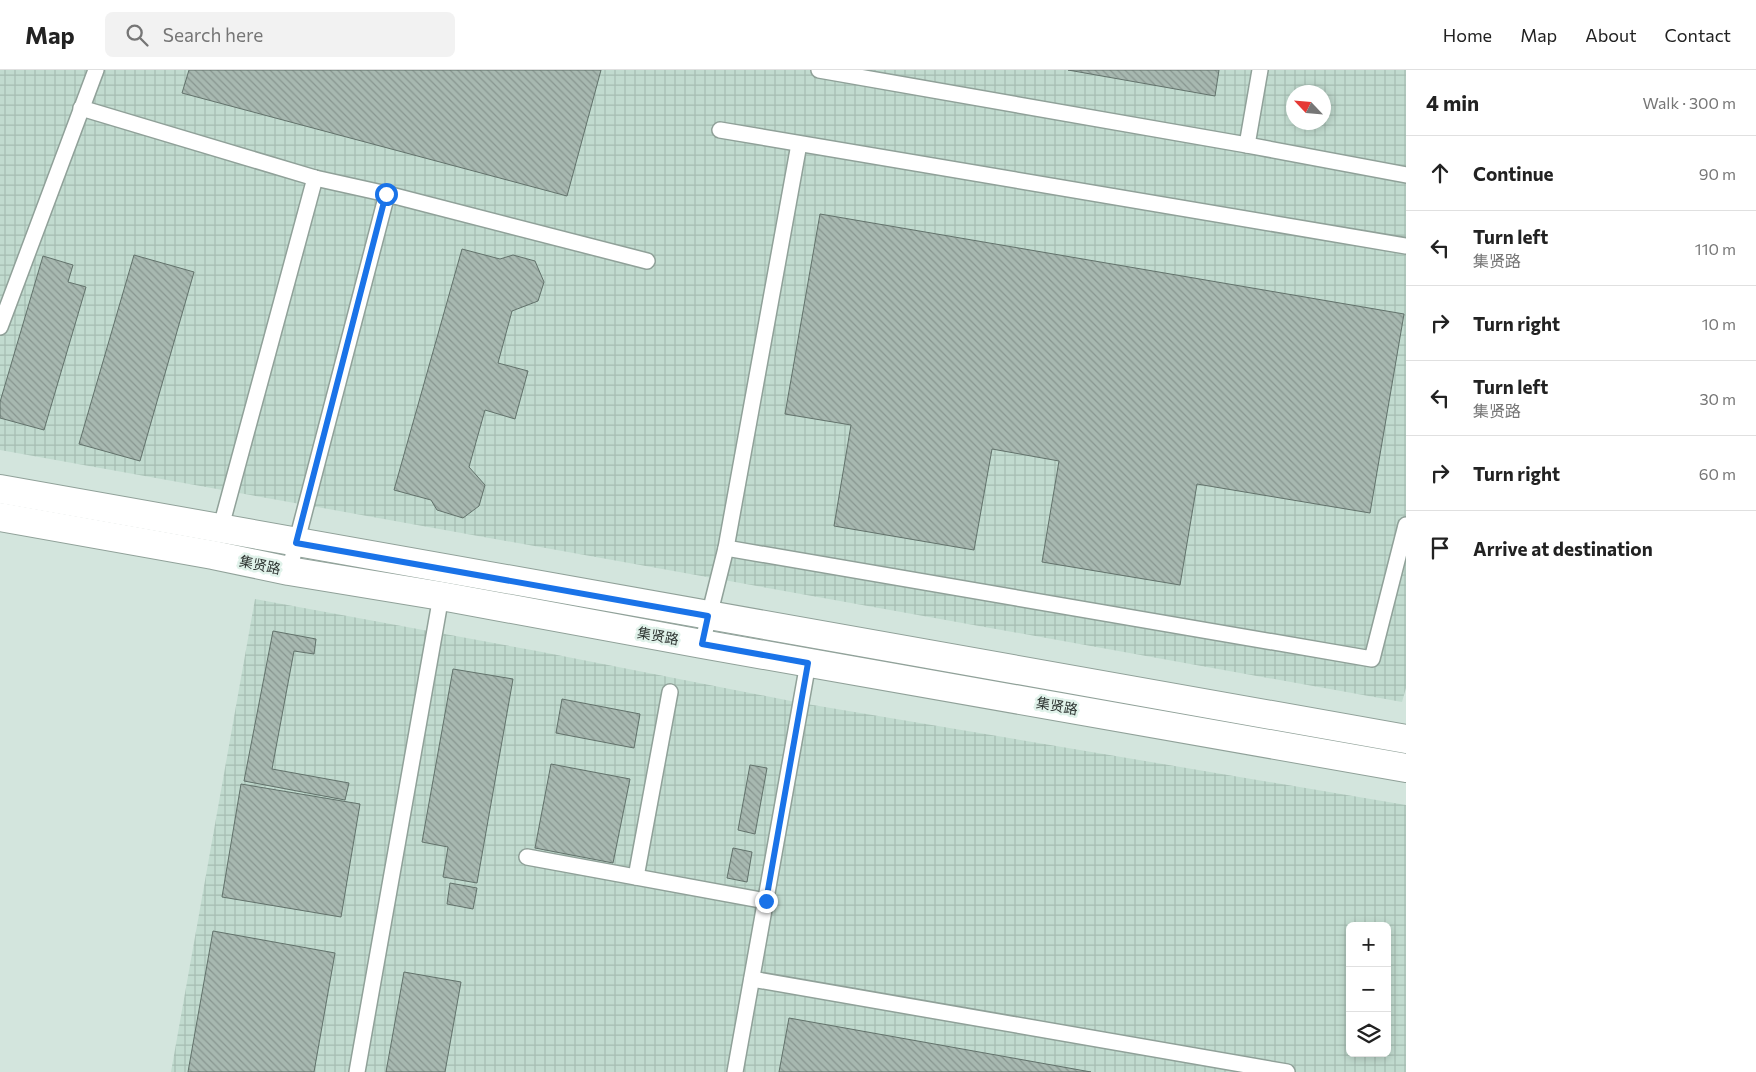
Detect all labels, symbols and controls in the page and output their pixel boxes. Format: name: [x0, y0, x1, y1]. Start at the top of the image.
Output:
search box: [105, 12, 455, 57]
text: Map: [25, 20, 75, 49]
icon: search: [123, 21, 151, 49]
text: Search here: [163, 23, 263, 46]
text: Home: [1443, 24, 1492, 46]
text: Map: [1520, 24, 1557, 46]
text: About: [1585, 24, 1637, 46]
text: Contact: [1665, 24, 1731, 46]
north arrow: [1286, 85, 1331, 130]
text: 4 min: [1426, 90, 1479, 115]
text: Walk · 300 m: [1642, 93, 1736, 112]
icon: ahead: [1426, 159, 1454, 187]
text: Continue: [1473, 162, 1553, 185]
text: 90 m: [1699, 164, 1736, 183]
route start: [375, 183, 398, 206]
text: Turn left: [1473, 225, 1548, 248]
icon: left: [1426, 234, 1454, 262]
text: 110 m: [1695, 239, 1736, 258]
text: 集贤路: [1473, 251, 1521, 270]
icon: right: [1426, 309, 1454, 337]
text: Turn right: [1473, 312, 1560, 335]
text: 10 m: [1702, 314, 1736, 333]
text: Turn left: [1473, 375, 1548, 398]
icon: left: [1426, 384, 1454, 412]
text: 30 m: [1699, 389, 1736, 408]
text: 集贤路: [1473, 401, 1521, 420]
icon: right: [1426, 459, 1454, 487]
text: Turn right: [1473, 462, 1560, 485]
text: 60 m: [1699, 464, 1736, 483]
icon: arrive: [1426, 534, 1454, 562]
text: Arrive at destination: [1473, 537, 1653, 560]
street label: 集贤路: [238, 552, 282, 577]
street label: 集贤路: [636, 623, 680, 648]
street label: 集贤路: [1035, 693, 1079, 718]
route end: [755, 890, 778, 913]
map controls: [1346, 922, 1391, 1057]
button: +: [1346, 922, 1391, 967]
button: −: [1346, 967, 1391, 1012]
button: layers: [1346, 1012, 1391, 1057]

